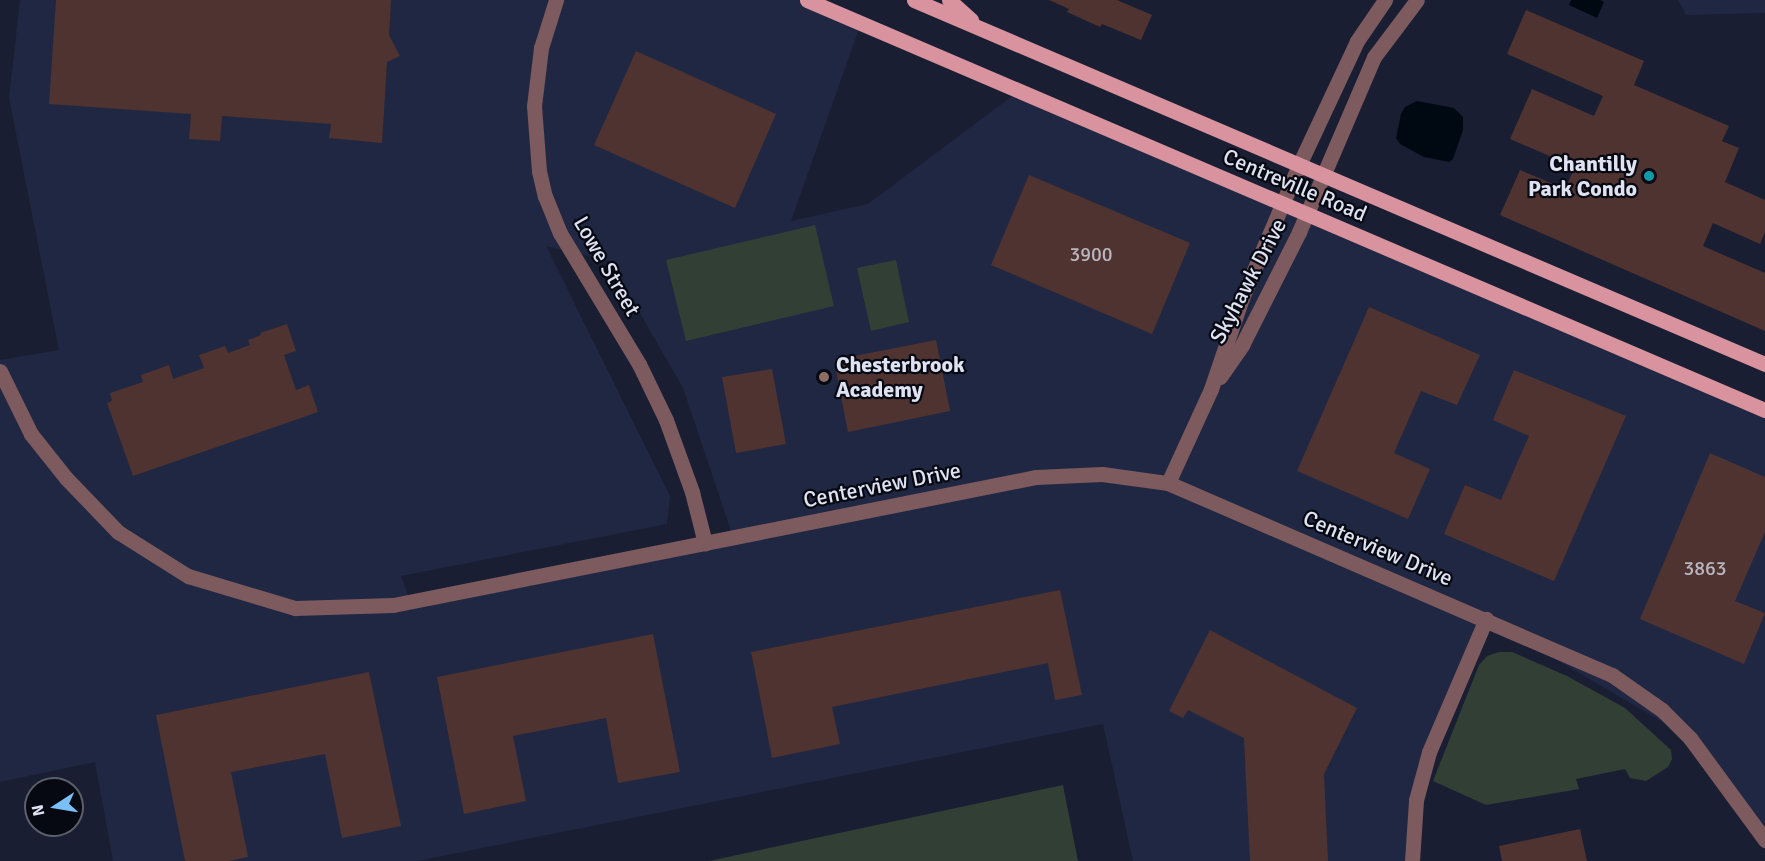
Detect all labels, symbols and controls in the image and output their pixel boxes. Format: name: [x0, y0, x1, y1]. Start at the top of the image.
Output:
street label: Centreville Road: [1219, 143, 1371, 227]
place label: Chantilly Park Condo: [1528, 150, 1637, 202]
marker: Chantilly Park Condo: [1642, 169, 1656, 183]
street label: Lowe Street: [568, 211, 646, 321]
street label: Skyhawk Drive: [1204, 214, 1292, 348]
house number: 3900: [1069, 242, 1113, 266]
place label: Chesterbrook Academy: [836, 351, 964, 402]
marker: Chesterbrook Academy: [817, 370, 831, 384]
street label: Centerview Drive: [801, 457, 963, 513]
street label: Centerview Drive: [1299, 505, 1457, 591]
house number: 3863: [1683, 556, 1727, 580]
north arrow: [24, 777, 84, 837]
text: N: [27, 803, 49, 818]

